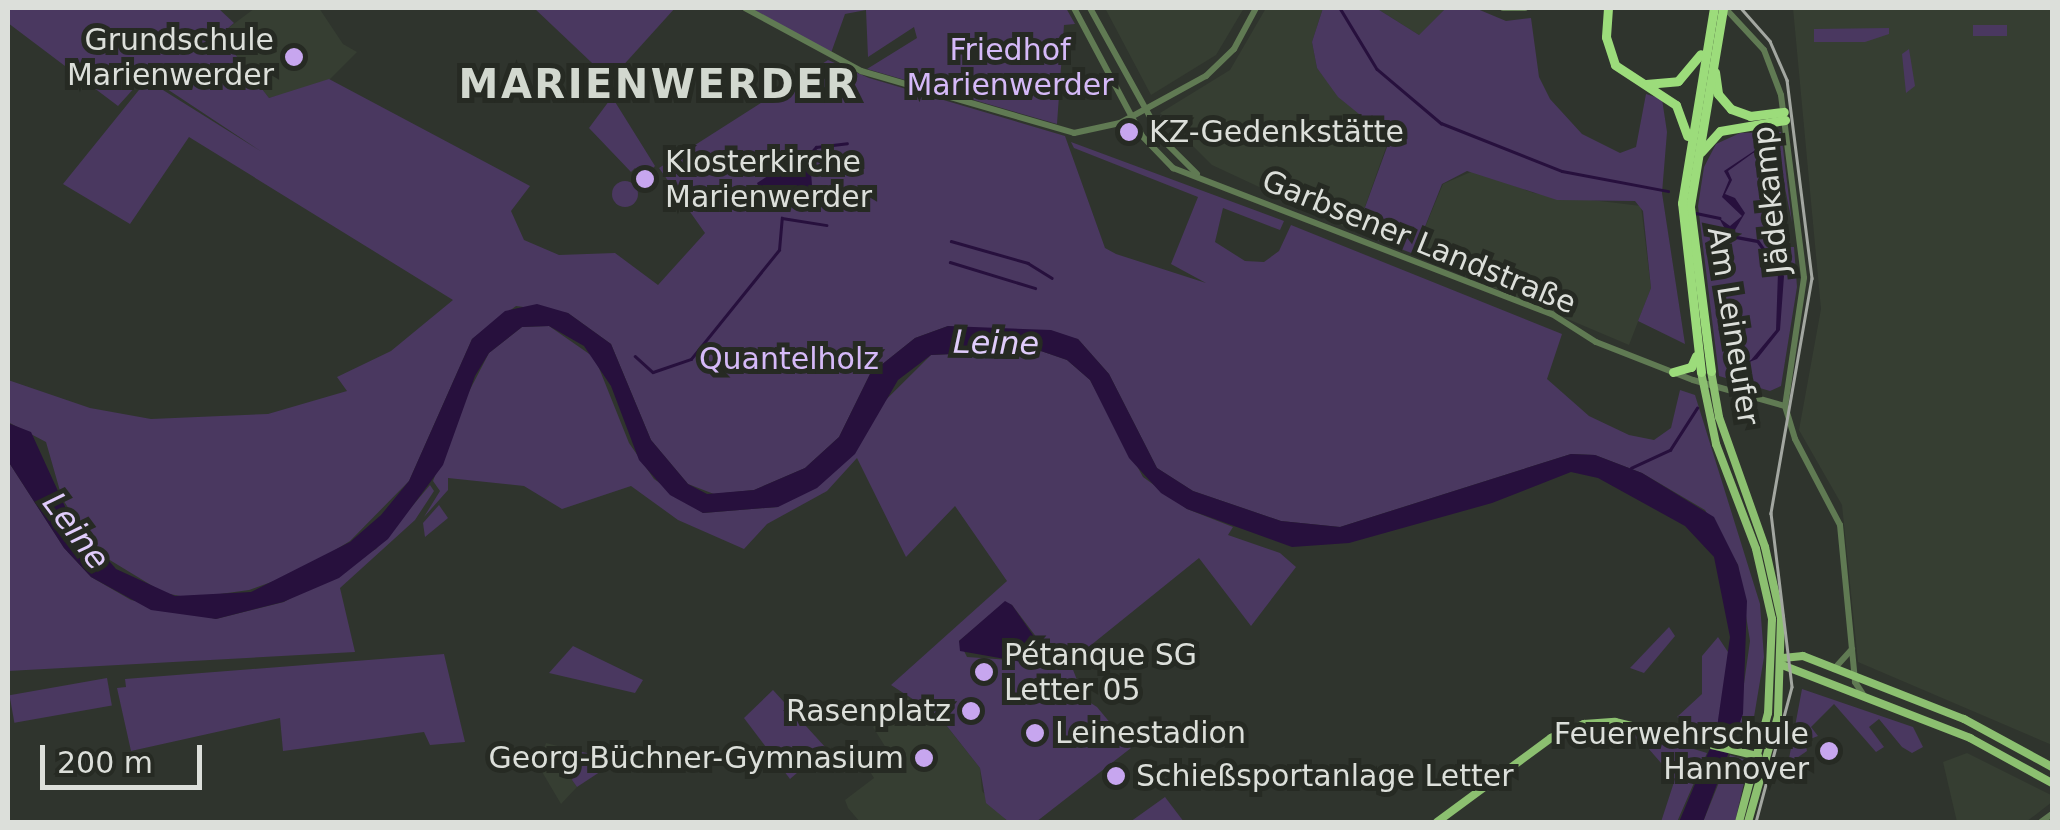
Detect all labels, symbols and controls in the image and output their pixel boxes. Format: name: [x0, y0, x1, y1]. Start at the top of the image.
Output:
place label: Grundschule Marienwerder: [67, 22, 274, 92]
park label: Friedhof Marienwerder: [906, 32, 1114, 102]
marker: Grundschule Marienwerder: [283, 46, 305, 68]
district label: MARIENWERDER: [459, 60, 859, 108]
place label: KZ-Gedenkstätte: [1149, 114, 1404, 150]
marker: KZ-Gedenkstätte: [1118, 121, 1140, 143]
street label: Jädekamp: [1745, 124, 1797, 276]
place label: Klosterkirche Marienwerder: [665, 144, 872, 214]
street label: Garbsener Landstraße: [1257, 163, 1581, 321]
marker: Klosterkirche Marienwerder: [634, 168, 656, 190]
street label: Am Leineufer: [1700, 224, 1766, 428]
water label: Leine: [952, 323, 1040, 363]
park label: Quantelholz: [699, 341, 879, 377]
water label: Leine: [35, 485, 117, 577]
place label: Pétanque SG Letter 05: [1004, 637, 1197, 708]
marker: Pétanque SG Letter 05: [973, 661, 995, 683]
place label: Rasenplatz: [786, 693, 951, 729]
marker: Rasenplatz: [960, 700, 982, 722]
place label: Leinestadion: [1055, 715, 1246, 751]
place label: Feuerwehrschule Hannover: [1554, 716, 1809, 786]
marker: Leinestadion: [1024, 722, 1046, 744]
scale bar: [45, 725, 208, 787]
place label: Georg-Büchner-Gymnasium: [489, 740, 904, 776]
marker: Feuerwehrschule Hannover: [1818, 740, 1840, 762]
text: 200 m: [57, 745, 153, 780]
marker: Georg-Büchner-Gymnasium: [913, 747, 935, 769]
place label: Schießsportanlage Letter: [1136, 758, 1513, 794]
marker: Schießsportanlage Letter: [1105, 765, 1127, 787]

